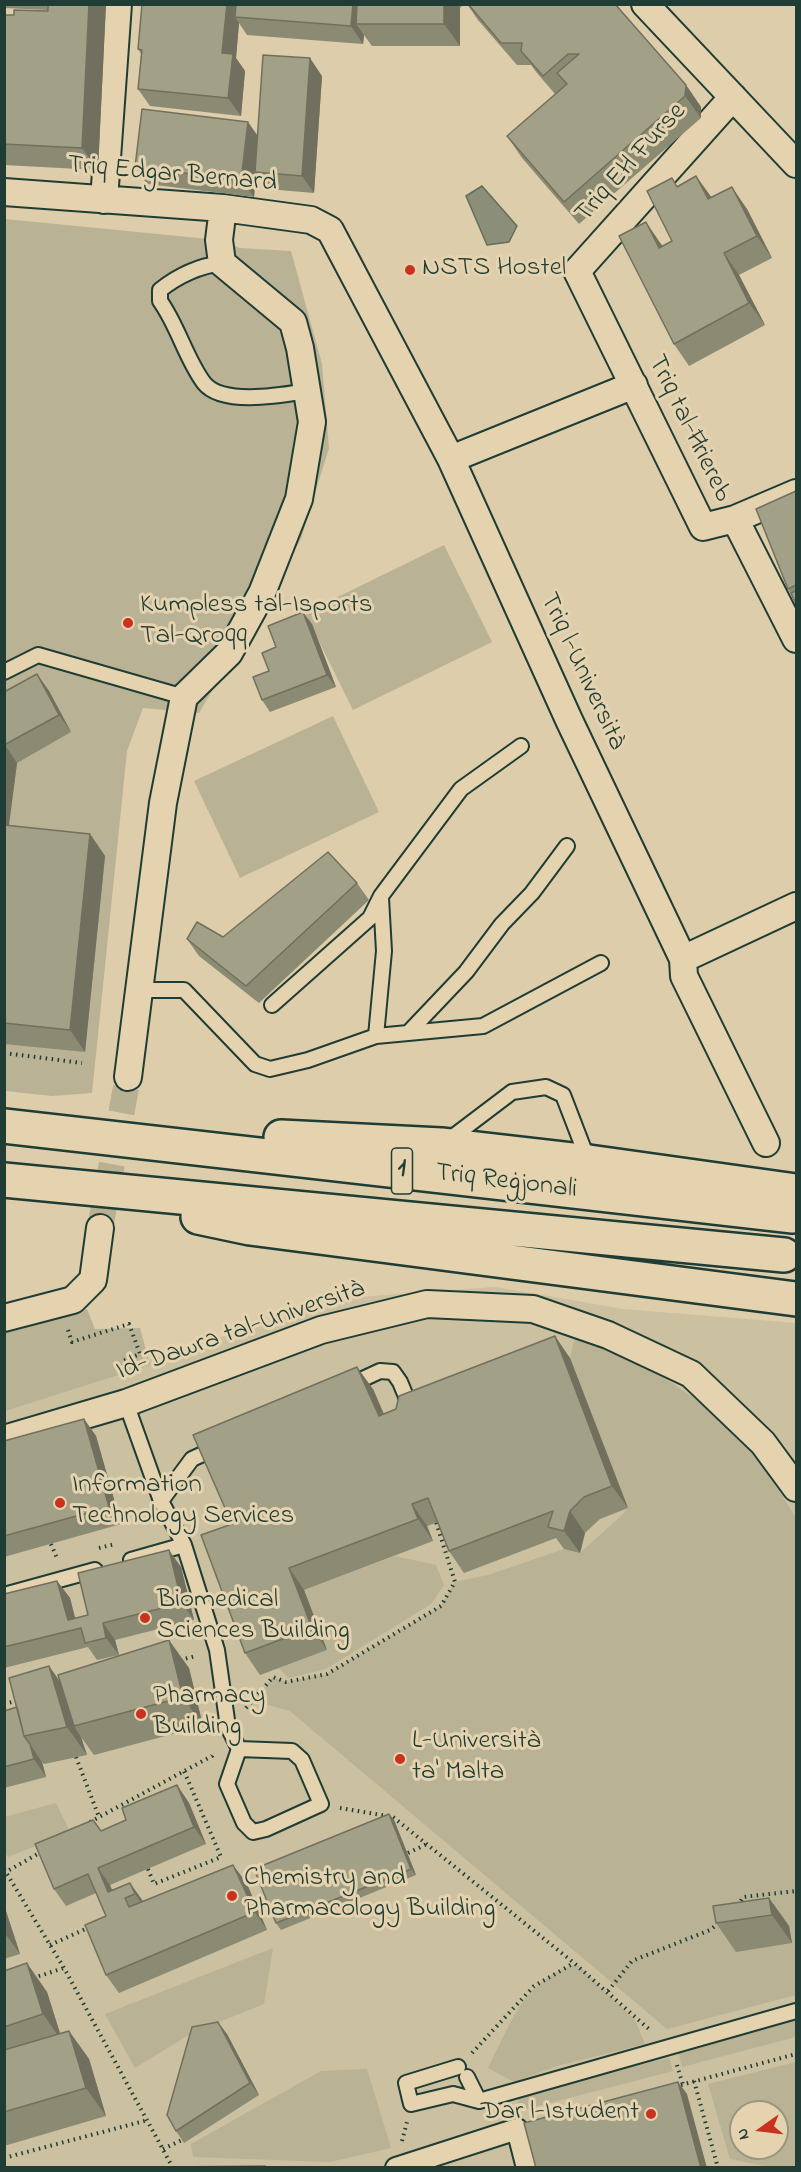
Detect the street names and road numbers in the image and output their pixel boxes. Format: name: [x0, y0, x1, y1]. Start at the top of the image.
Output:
street label: Triq EH Furse: [570, 97, 694, 231]
street label: Triq Edgar Bernard: [66, 151, 278, 201]
street label: Triq tal-Ħriereb: [639, 350, 737, 508]
street label: Triq l-Università: [530, 588, 632, 756]
road number: 1: [392, 1148, 412, 1194]
street label: Triq Reġjonali: [433, 1158, 579, 1208]
street label: Id-Dawra tal-Università: [113, 1274, 369, 1390]

